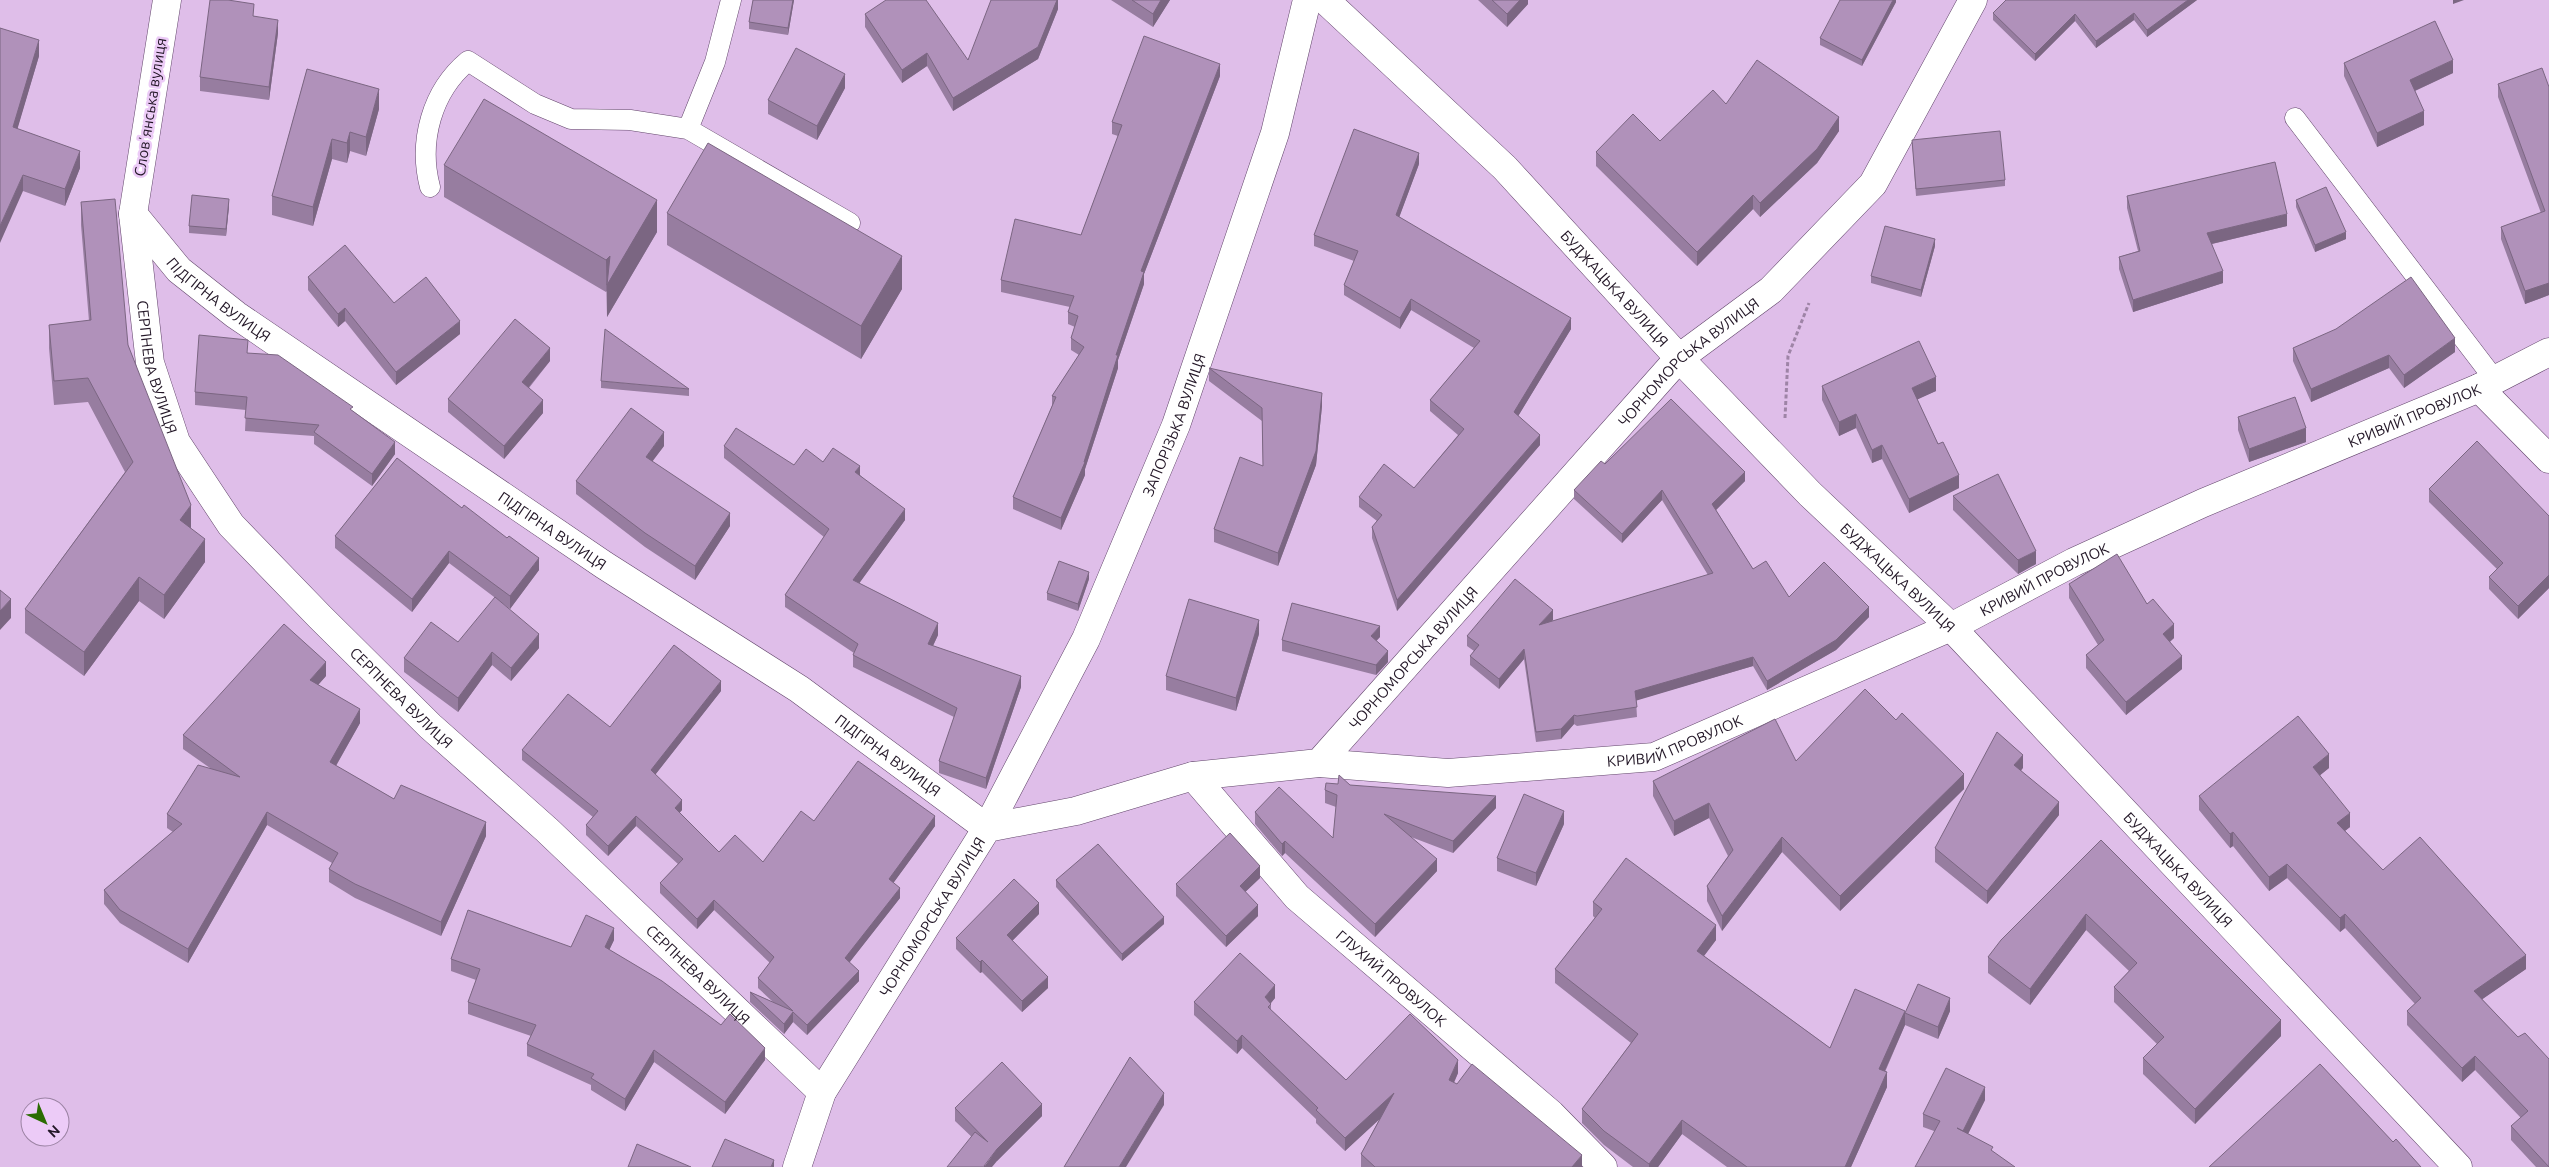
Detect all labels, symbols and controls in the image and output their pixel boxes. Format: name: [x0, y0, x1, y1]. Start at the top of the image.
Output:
street label: Словʼянська вулиця: [131, 36, 169, 178]
street label: БУДЖАЦЬКА ВУЛИЦЯ: [1558, 227, 1672, 350]
street label: ПІДГІРНА ВУЛИЦЯ: [164, 254, 274, 345]
street label: ЧОРНОМОРСЬКА ВУЛИЦЯ: [1614, 294, 1762, 429]
street label: СЕРПНЕВА ВУЛИЦЯ: [134, 299, 181, 436]
street label: ЗАПОРІЗЬКА ВУЛИЦЯ: [1139, 351, 1208, 498]
street label: КРИВИЙ ПРОВУЛОК: [2345, 380, 2483, 450]
street label: ПІДГІРНА ВУЛИЦЯ: [496, 488, 610, 573]
street label: БУДЖАЦЬКА ВУЛИЦЯ: [1837, 519, 1959, 635]
street label: КРИВИЙ ПРОВУЛОК: [1977, 539, 2111, 619]
street label: ЧОРНОМОРСЬКА ВУЛИЦЯ: [1345, 583, 1481, 732]
street label: СЕРПНЕВА ВУЛИЦЯ: [347, 644, 457, 751]
street label: ПІДГІРНА ВУЛИЦЯ: [832, 710, 944, 799]
street label: КРИВИЙ ПРОВУЛОК: [1606, 711, 1745, 769]
street label: БУДЖАЦЬКА ВУЛИЦЯ: [2121, 808, 2237, 930]
street label: ЧОРНОМОРСЬКА ВУЛИЦЯ: [876, 834, 988, 999]
street label: СЕРПНЕВА ВУЛИЦЯ: [643, 921, 754, 1028]
street label: ГЛУХИЙ ПРОВУЛОК: [1333, 926, 1450, 1029]
north arrow: [20, 1097, 70, 1147]
text: N: [45, 1122, 63, 1141]

